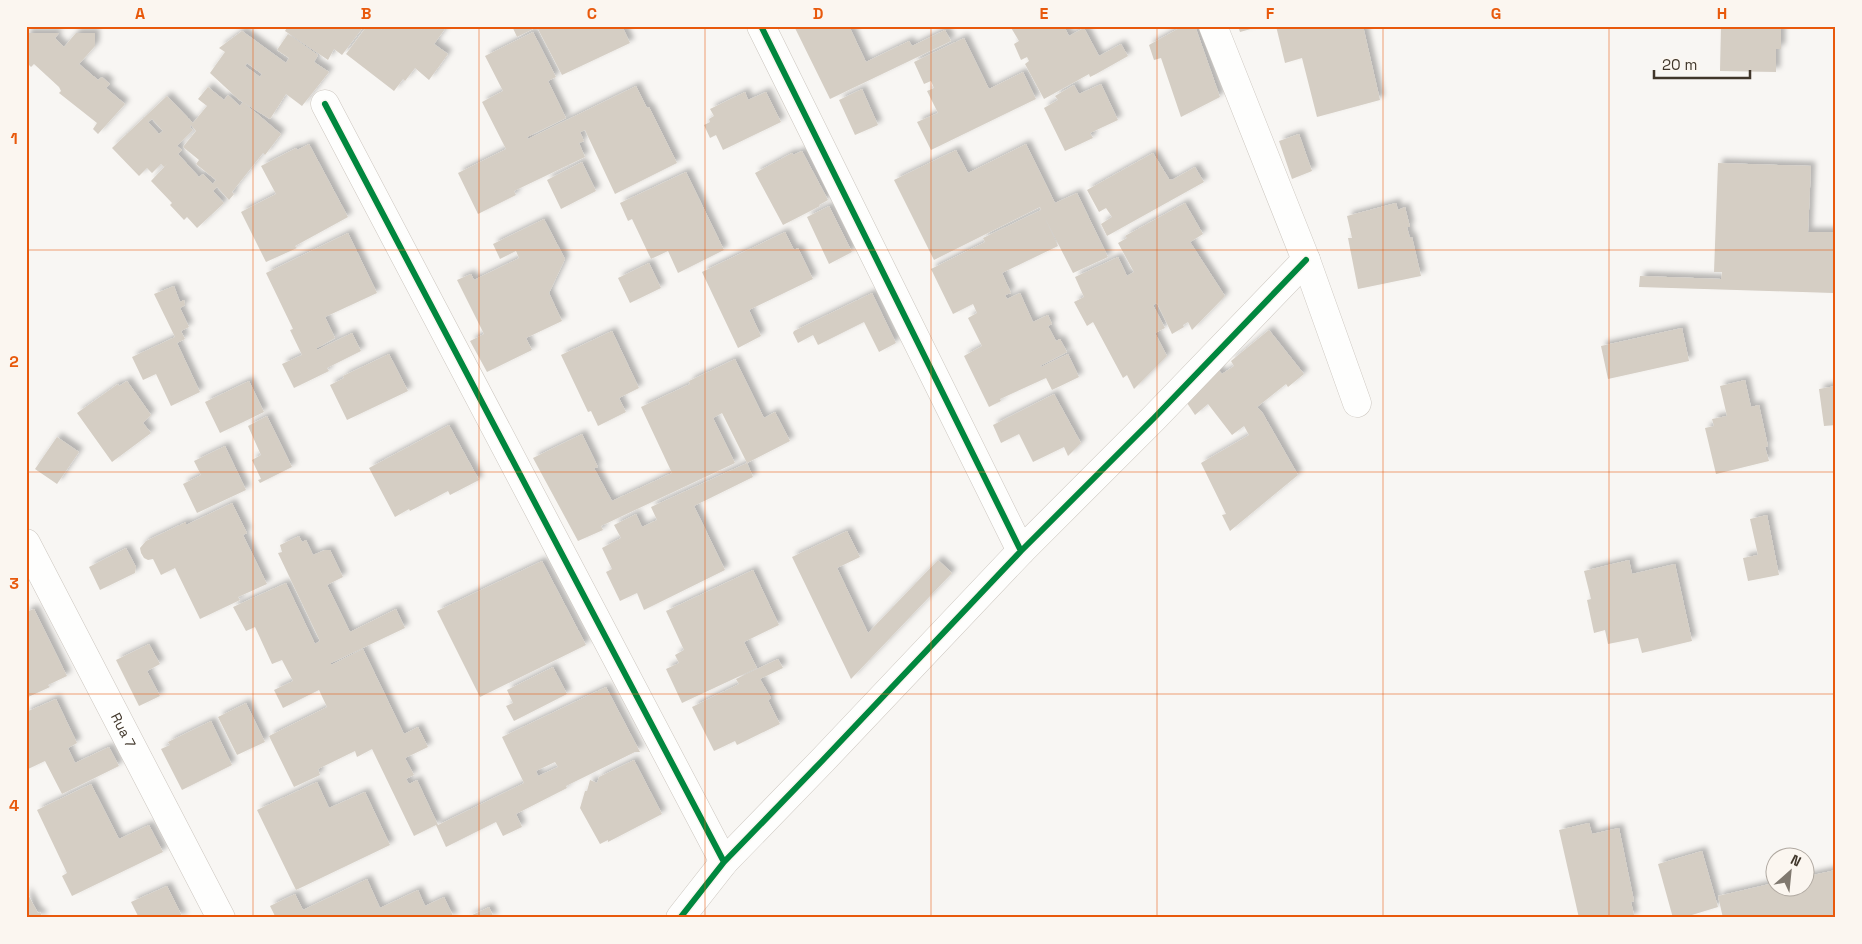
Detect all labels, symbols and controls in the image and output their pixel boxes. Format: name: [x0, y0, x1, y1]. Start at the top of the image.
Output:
text: A: [135, 3, 145, 24]
text: B: [361, 3, 371, 24]
text: C: [587, 3, 597, 24]
text: D: [813, 3, 823, 24]
text: E: [1040, 3, 1049, 24]
text: F: [1266, 3, 1275, 24]
text: G: [1491, 3, 1501, 24]
text: H: [1717, 3, 1727, 24]
scale bar: [1654, 48, 1751, 80]
text: 20 m: [1662, 55, 1697, 74]
text: 1: [10, 128, 18, 149]
text: 2: [9, 351, 19, 372]
text: 3: [9, 573, 19, 594]
street label: Rua 7: [107, 710, 140, 751]
text: 4: [9, 795, 19, 816]
north arrow: [1764, 846, 1814, 896]
text: N: [1788, 850, 1804, 871]

